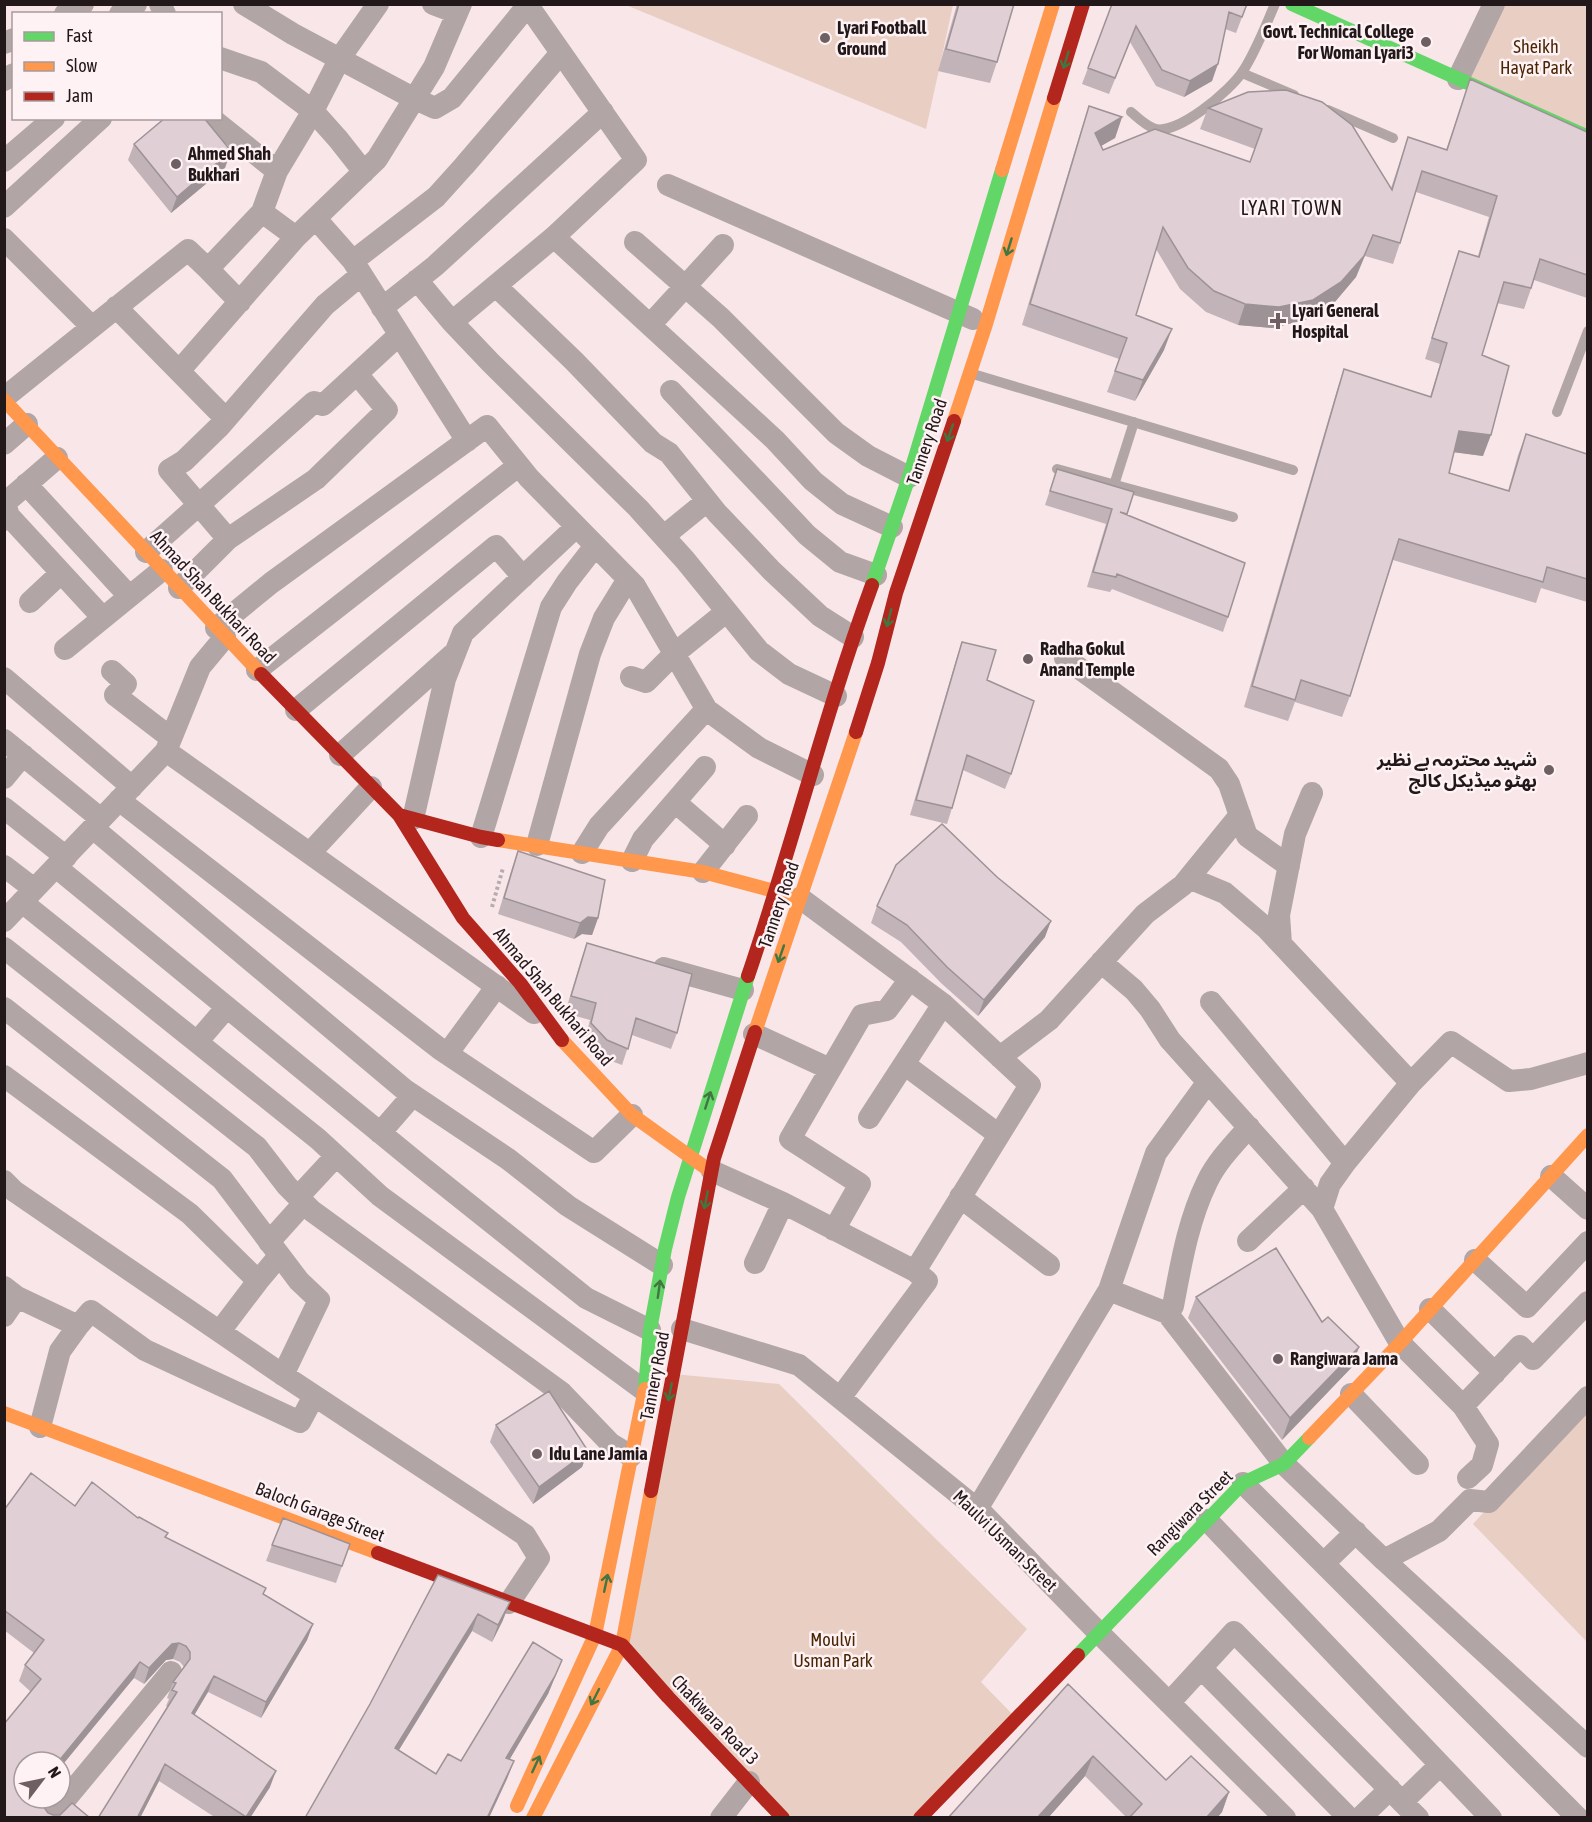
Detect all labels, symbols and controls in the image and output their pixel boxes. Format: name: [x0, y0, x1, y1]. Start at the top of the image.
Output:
legend: [12, 12, 222, 120]
place label: Lyari Football Ground: [837, 17, 927, 59]
place label: Govt. Technical College For Woman Lyari3: [1263, 21, 1414, 63]
text: Fast: [66, 25, 93, 46]
marker: Lyari Football Ground: [818, 31, 832, 45]
marker: Govt. Technical College For Woman Lyari3: [1419, 35, 1433, 49]
park label: Sheikh Hayat Park: [1500, 36, 1572, 78]
one-way arrow: [1060, 50, 1071, 69]
text: Slow: [66, 55, 97, 76]
text: Jam: [66, 85, 93, 106]
place label: Ahmed Shah Bukhari: [187, 143, 271, 185]
marker: Ahmed Shah Bukhari: [169, 157, 183, 171]
district label: LYARI TOWN: [1240, 196, 1344, 219]
one-way arrow: [1003, 237, 1014, 256]
place label: Lyari General Hospital: [1292, 300, 1379, 342]
marker: Lyari General Hospital: [1269, 312, 1287, 330]
street label: Tannery Road: [902, 396, 951, 488]
one-way arrow: [943, 423, 954, 442]
street label: Ahmad Shah Bukhari Road: [146, 526, 280, 668]
one-way arrow: [883, 608, 895, 627]
place label: Radha Gokul Anand Temple: [1039, 638, 1135, 680]
marker: Radha Gokul Anand Temple: [1021, 652, 1035, 666]
place label: شہید محترمہ بے نظیر بھٹو میڈیکل کالج: [1376, 749, 1537, 794]
marker: شہید محترمہ بے نظیر بھٹو میڈیکل کالج: [1542, 763, 1556, 777]
street label: Tannery Road: [754, 859, 803, 951]
street label: Ahmad Shah Bukhari Road: [489, 923, 617, 1070]
one-way arrow: [775, 944, 786, 962]
one-way arrow: [703, 1091, 714, 1110]
one-way arrow: [700, 1190, 711, 1209]
one-way arrow: [653, 1279, 664, 1299]
street label: Tannery Road: [636, 1330, 673, 1422]
place label: Rangiwara Jama: [1290, 1348, 1398, 1369]
marker: Rangiwara Jama: [1271, 1352, 1285, 1366]
one-way arrow: [664, 1381, 675, 1401]
place label: Idu Lane Jamia: [549, 1443, 648, 1464]
marker: Idu Lane Jamia: [530, 1447, 544, 1461]
street label: Rangiwara Street: [1143, 1466, 1237, 1560]
street label: Baloch Garage Street: [253, 1477, 388, 1546]
street label: Maulvi Usman Street: [949, 1486, 1062, 1596]
one-way arrow: [601, 1574, 612, 1594]
park label: Moulvi Usman Park: [793, 1629, 873, 1671]
street label: Chakiwara Road 3: [667, 1670, 763, 1769]
one-way arrow: [589, 1688, 601, 1706]
north arrow: [12, 1750, 72, 1810]
one-way arrow: [530, 1756, 542, 1774]
text: N: [45, 1763, 65, 1781]

